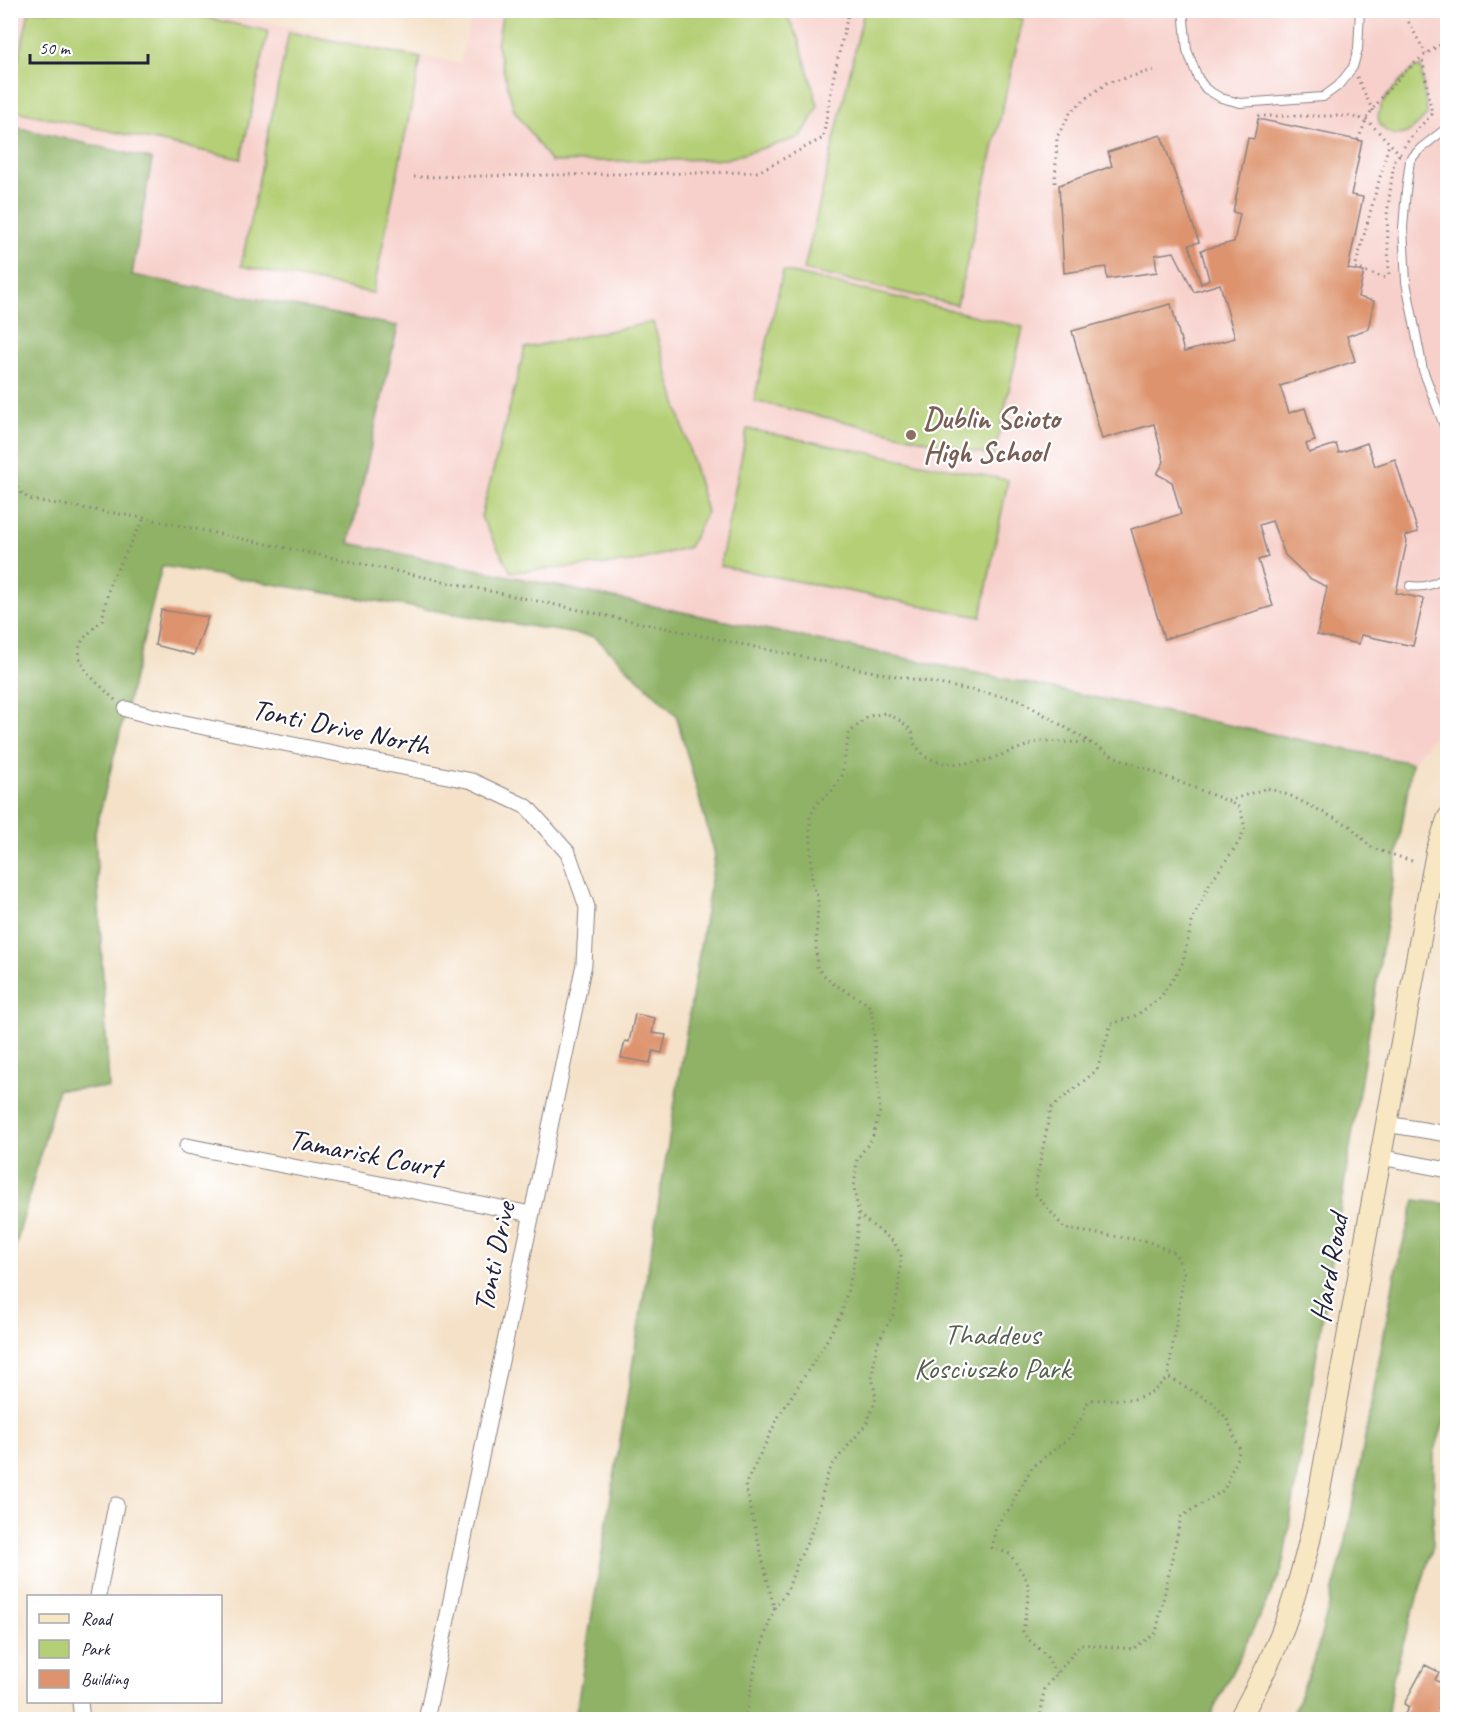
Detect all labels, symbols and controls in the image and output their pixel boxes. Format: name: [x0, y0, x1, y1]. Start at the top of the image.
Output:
scale bar: [30, 27, 148, 65]
text: 50 m: [39, 37, 72, 59]
place label: Dublin Scioto High School: [923, 399, 1063, 471]
marker: Dublin Scioto High School: [904, 428, 918, 442]
street label: Tonti Drive North: [249, 690, 435, 765]
street label: Tamarisk Court: [286, 1120, 448, 1187]
street label: Tonti Drive: [464, 1196, 525, 1315]
street label: Hard Road: [1301, 1207, 1358, 1325]
park label: Thaddeus Kosciuszko Park: [914, 1315, 1072, 1387]
legend: [27, 1595, 222, 1703]
text: Road: [81, 1608, 114, 1630]
text: Park: [81, 1638, 111, 1660]
text: Building: [81, 1668, 130, 1690]

